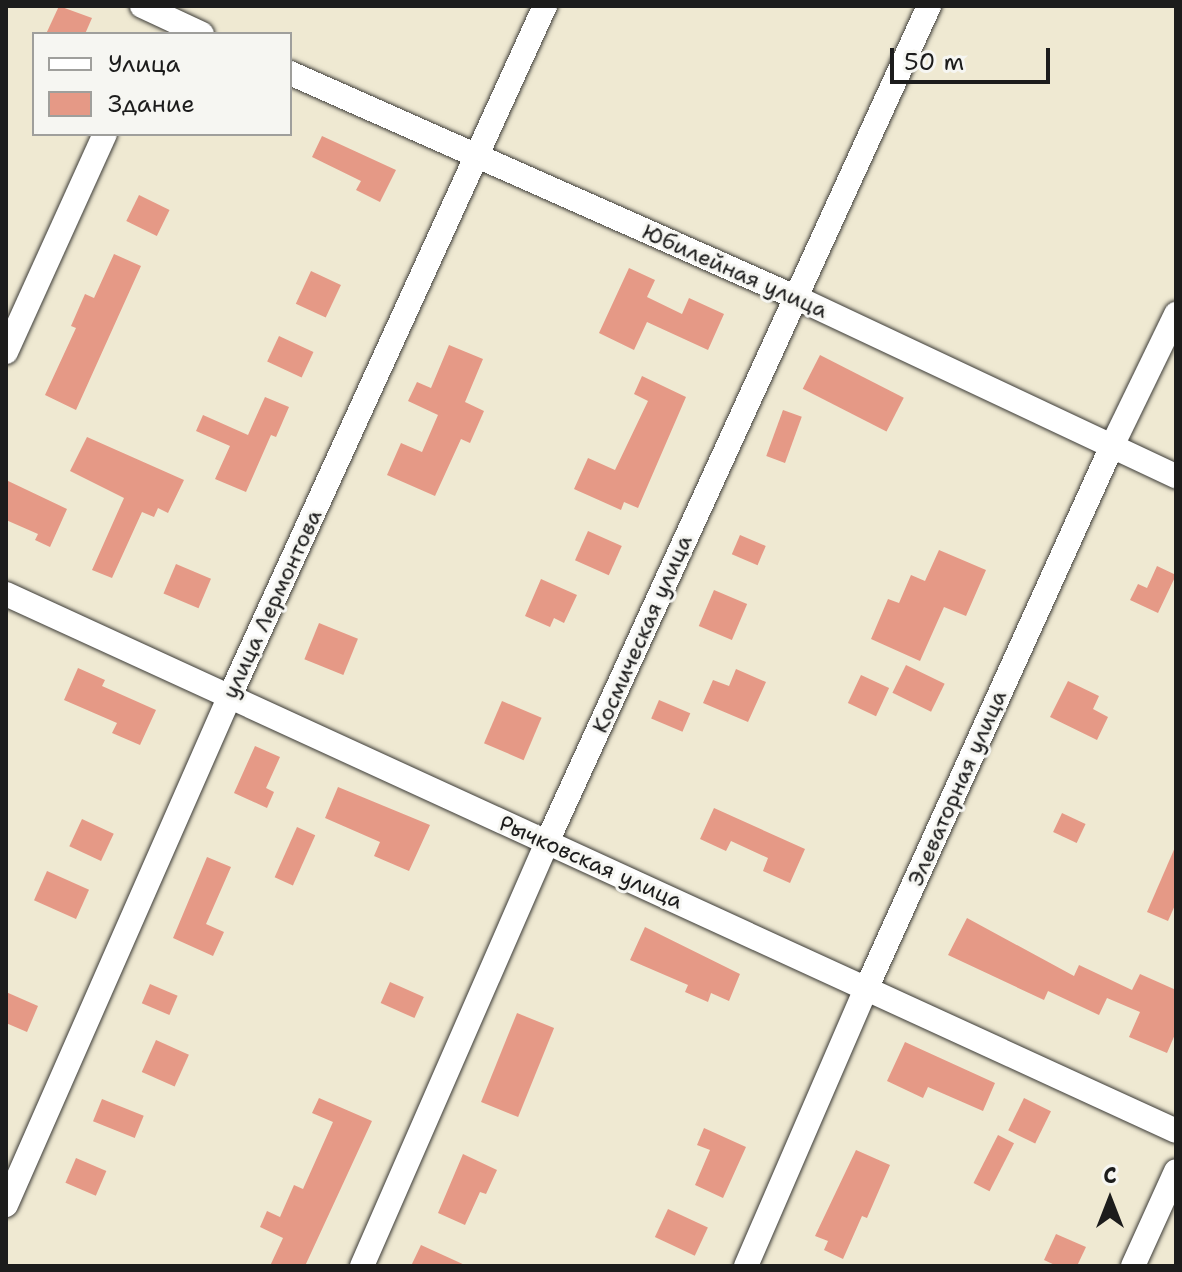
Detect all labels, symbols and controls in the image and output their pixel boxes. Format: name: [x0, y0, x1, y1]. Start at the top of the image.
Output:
legend: [32, 32, 292, 136]
scale bar: [894, 32, 1054, 82]
text: 50 m: [904, 46, 964, 78]
text: Улица: [108, 48, 181, 80]
text: Здание: [108, 88, 195, 120]
street label: Юбилейная улица: [638, 218, 832, 324]
street label: улица Лермонтова: [217, 505, 327, 703]
street label: Космическая улица: [586, 531, 698, 737]
street label: Элеваторная улица: [902, 686, 1012, 890]
street label: Рычковская улица: [495, 810, 687, 914]
north arrow: [1070, 1160, 1150, 1240]
text: С: [1103, 1161, 1117, 1190]

